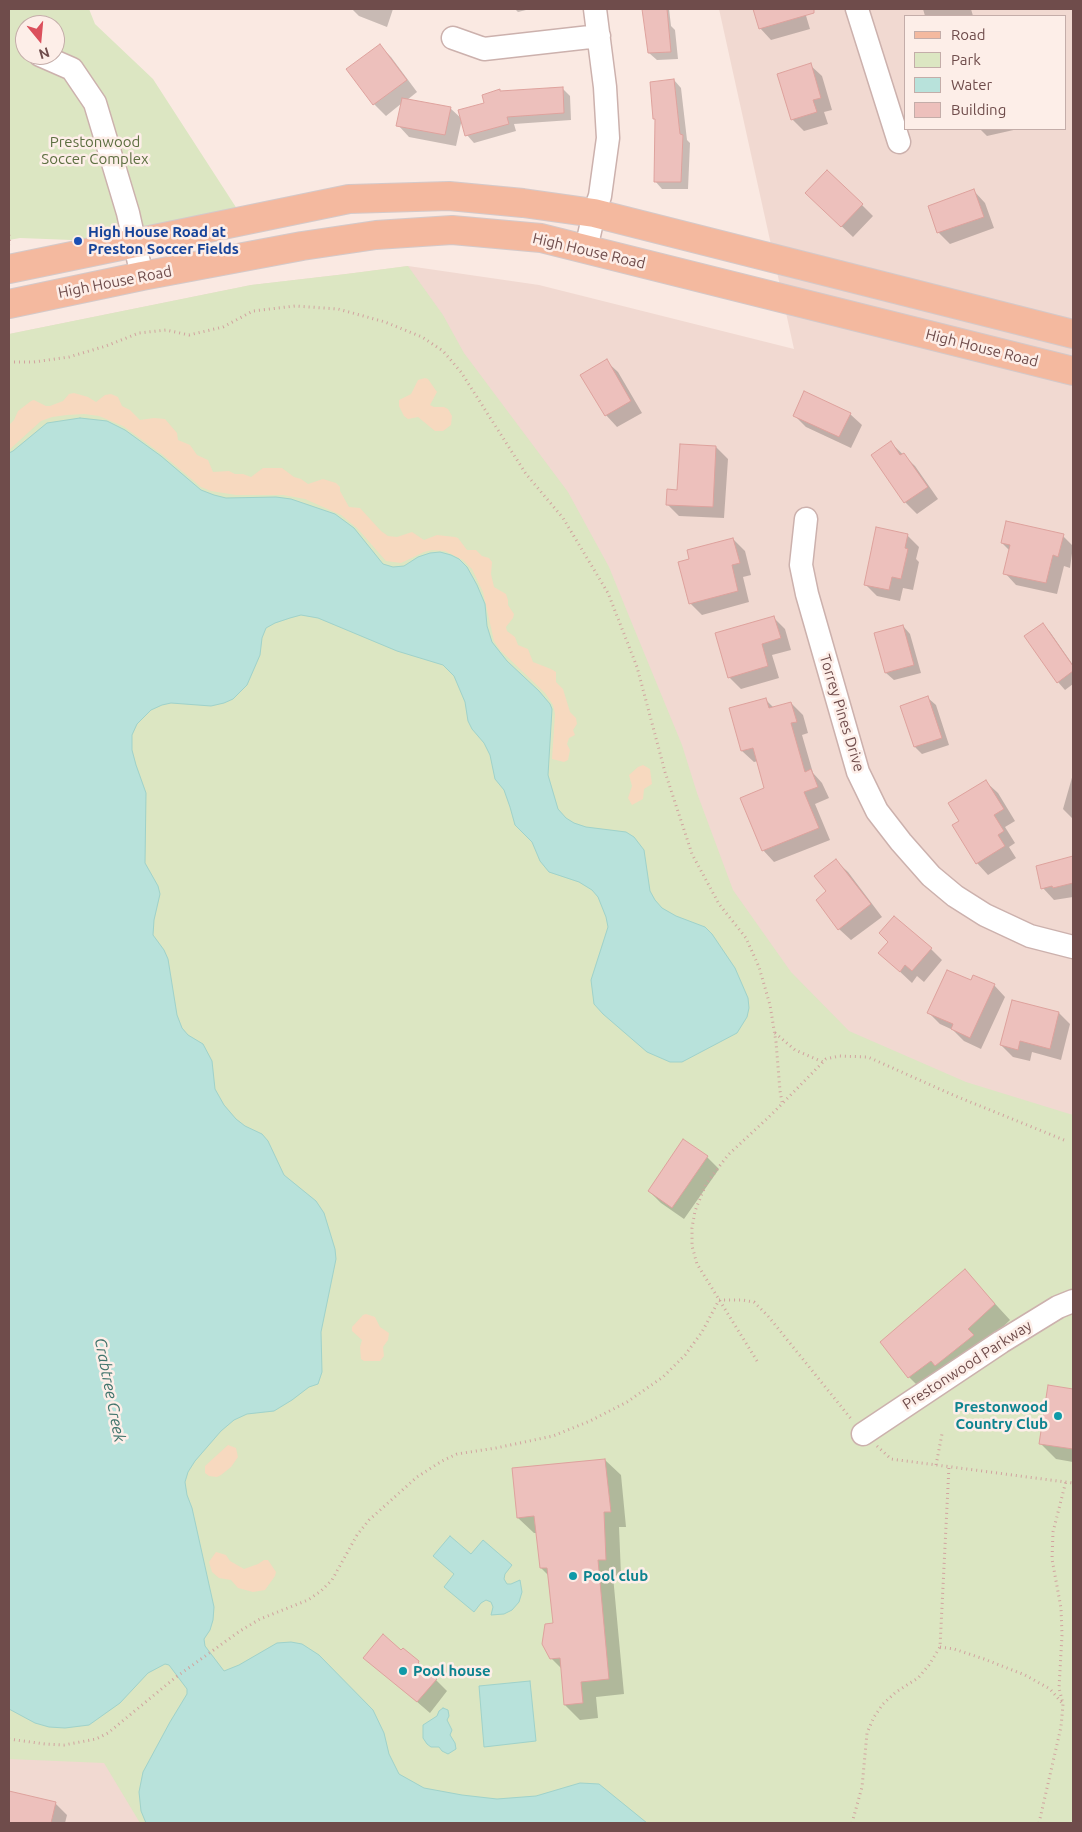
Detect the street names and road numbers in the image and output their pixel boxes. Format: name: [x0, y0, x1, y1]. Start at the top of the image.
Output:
street label: High House Road: [531, 229, 647, 273]
street label: High House Road: [57, 262, 173, 302]
street label: High House Road: [924, 325, 1040, 371]
street label: Torrey Pines Drive: [816, 652, 868, 774]
street label: Prestonwood Parkway: [899, 1316, 1035, 1414]

